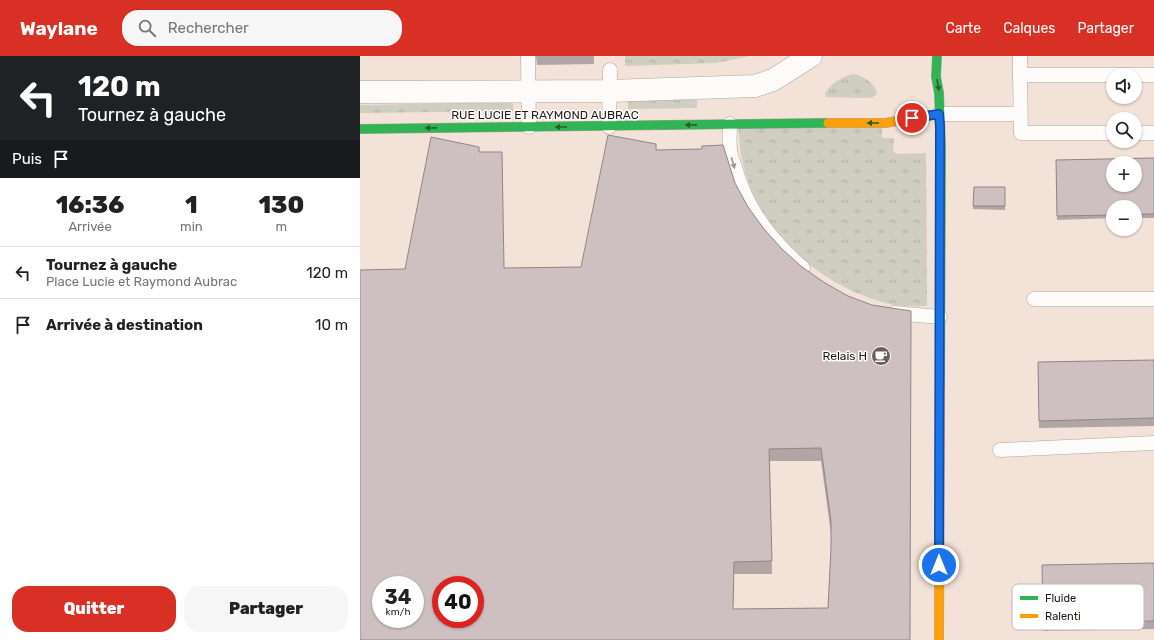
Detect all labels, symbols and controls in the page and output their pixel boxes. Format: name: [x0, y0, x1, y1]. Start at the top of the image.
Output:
search box: [122, 10, 402, 46]
text: Waylane: [20, 17, 98, 40]
icon: search: [136, 17, 158, 39]
text: Rechercher: [168, 19, 249, 37]
text: Carte: [945, 20, 981, 37]
text: Calques: [1003, 20, 1055, 37]
text: Partager: [1077, 20, 1134, 37]
map controls: [1106, 68, 1142, 236]
button: sound: [1106, 68, 1142, 104]
text: 120 m: [78, 70, 161, 103]
icon: left: [12, 72, 64, 124]
one-way arrow: [935, 79, 941, 91]
pin: [895, 101, 929, 135]
text: Tournez à gauche: [78, 104, 226, 126]
icon: arrive: [901, 107, 923, 129]
street label: RUE LUCIE ET RAYMOND AUBRAC: [451, 108, 639, 122]
button: search: [1106, 112, 1142, 148]
one-way arrow: [866, 120, 879, 126]
one-way arrow: [684, 122, 697, 128]
one-way arrow: [554, 124, 567, 130]
one-way arrow: [424, 125, 437, 131]
icon: arrive: [50, 148, 72, 170]
text: Puis: [12, 150, 42, 168]
button: +: [1106, 156, 1142, 192]
one-way arrow: [730, 157, 736, 169]
text: 16:36: [56, 191, 124, 219]
text: 1: [185, 191, 198, 219]
text: 130: [258, 191, 304, 219]
button: −: [1106, 200, 1142, 236]
text: Arrivée: [68, 219, 112, 234]
text: min: [180, 219, 203, 234]
text: m: [276, 219, 287, 234]
text: Tournez à gauche: [46, 256, 177, 274]
icon: left: [12, 262, 34, 284]
text: 120 m: [306, 264, 348, 282]
text: Place Lucie et Raymond Aubrac: [46, 274, 237, 289]
icon: arrive: [12, 314, 34, 336]
text: Arrivée à destination: [46, 316, 203, 334]
text: 10 m: [315, 316, 348, 334]
cafe icon: Relais H: [870, 345, 892, 367]
place label: Relais H: [822, 349, 867, 363]
position arrow: [918, 544, 960, 586]
speed limit sign: 40: [432, 576, 484, 628]
legend: [1012, 584, 1144, 630]
text: 34: [385, 585, 411, 609]
button: Quitter: [12, 586, 176, 632]
button: Partager: [184, 586, 348, 632]
text: Fluide: [1045, 592, 1076, 605]
text: km/h: [386, 606, 410, 618]
text: Ralenti: [1045, 610, 1081, 623]

